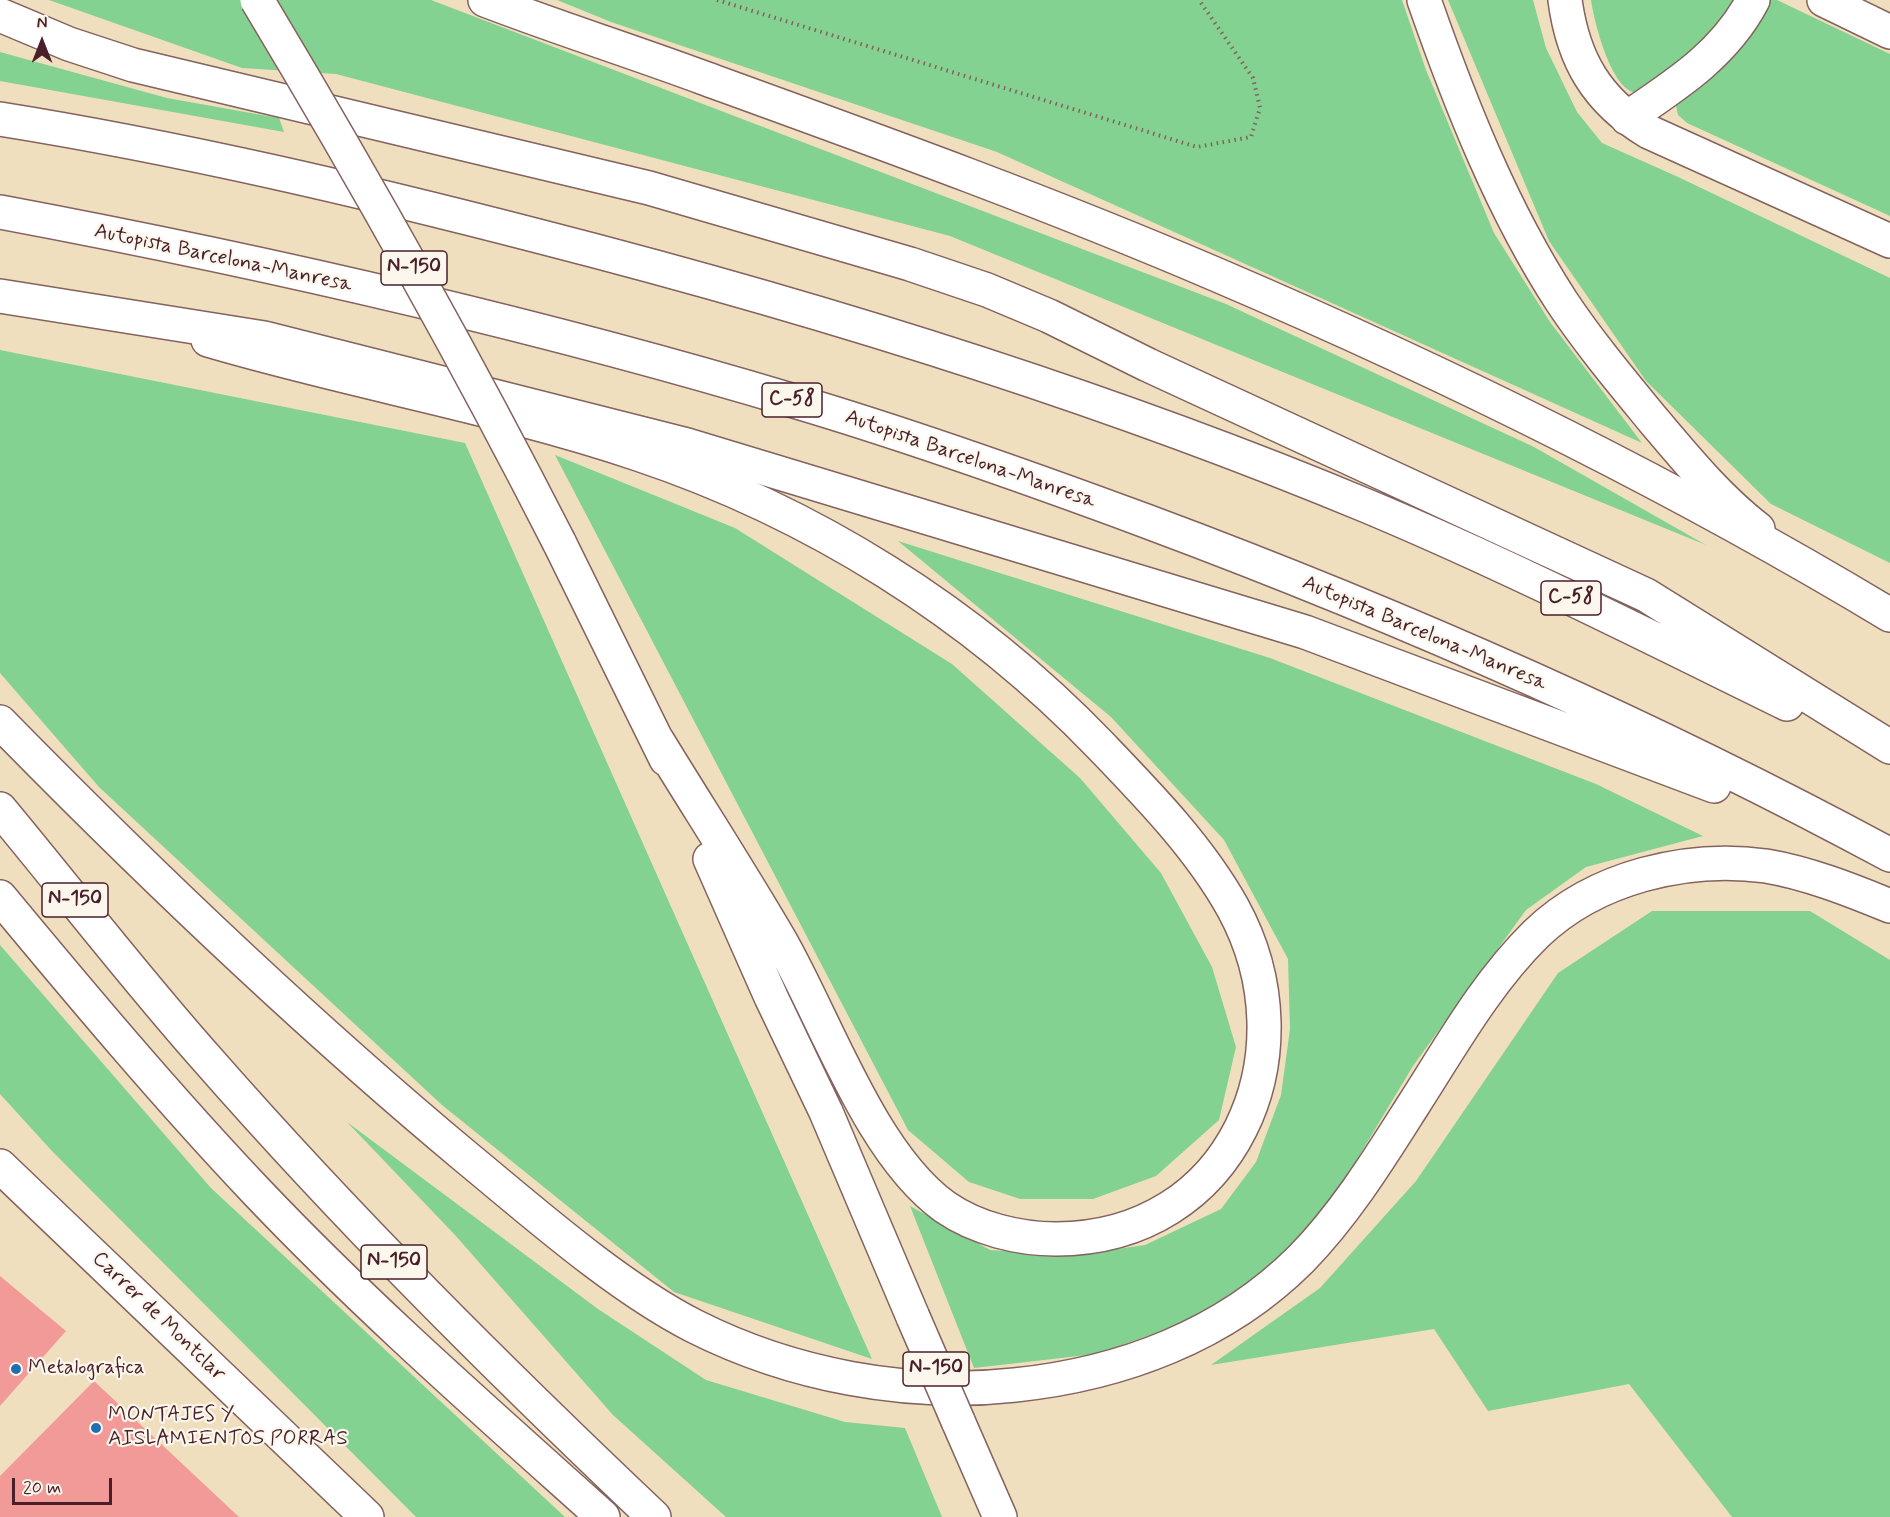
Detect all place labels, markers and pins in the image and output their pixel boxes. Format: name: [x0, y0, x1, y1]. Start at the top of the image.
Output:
place label: Metalografica: [28, 1356, 145, 1382]
marker: Metalografica: [9, 1362, 23, 1376]
place label: MONTAJES Y AISLAMIENTOS PORRAS: [108, 1403, 348, 1453]
marker: MONTAJES Y AISLAMIENTOS PORRAS: [89, 1421, 103, 1435]

